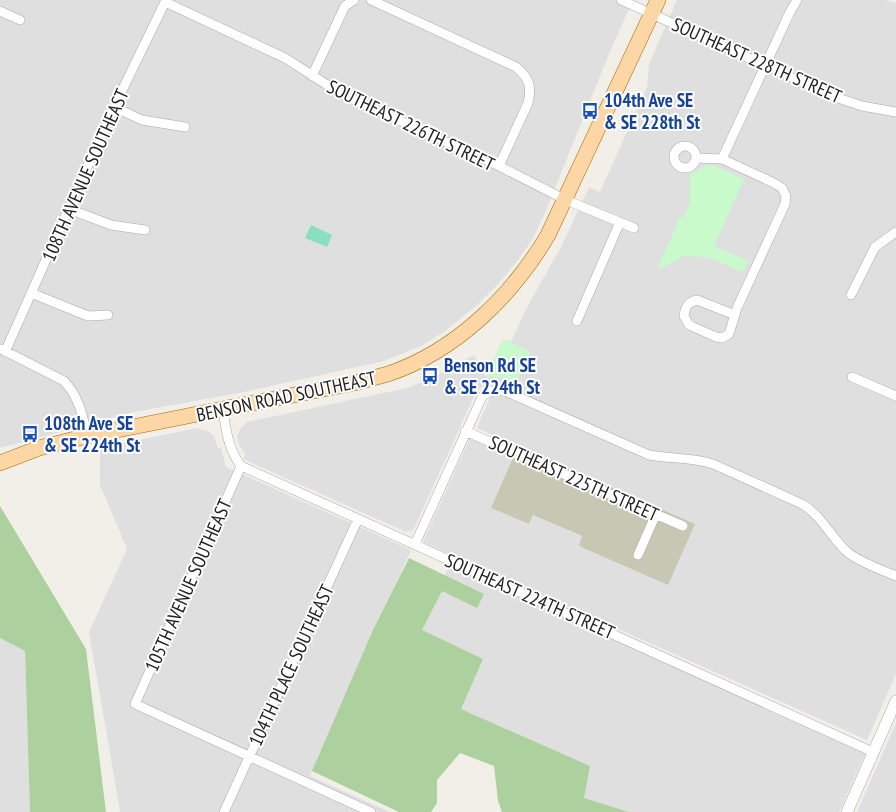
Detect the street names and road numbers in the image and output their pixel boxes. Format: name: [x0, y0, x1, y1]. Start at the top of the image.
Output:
street label: SOUTHEAST 228TH STREET: [668, 12, 846, 108]
street label: SOUTHEAST 226TH STREET: [323, 74, 499, 176]
street label: 108TH AVENUE SOUTHEAST: [36, 85, 134, 265]
street label: BENSON ROAD SOUTHEAST: [194, 365, 378, 427]
street label: SOUTHEAST 225TH STREET: [485, 430, 663, 526]
street label: 105TH AVENUE SOUTHEAST: [139, 495, 237, 675]
street label: SOUTHEAST 224TH STREET: [441, 548, 619, 644]
street label: 104TH PLACE SOUTHEAST: [243, 580, 339, 750]

